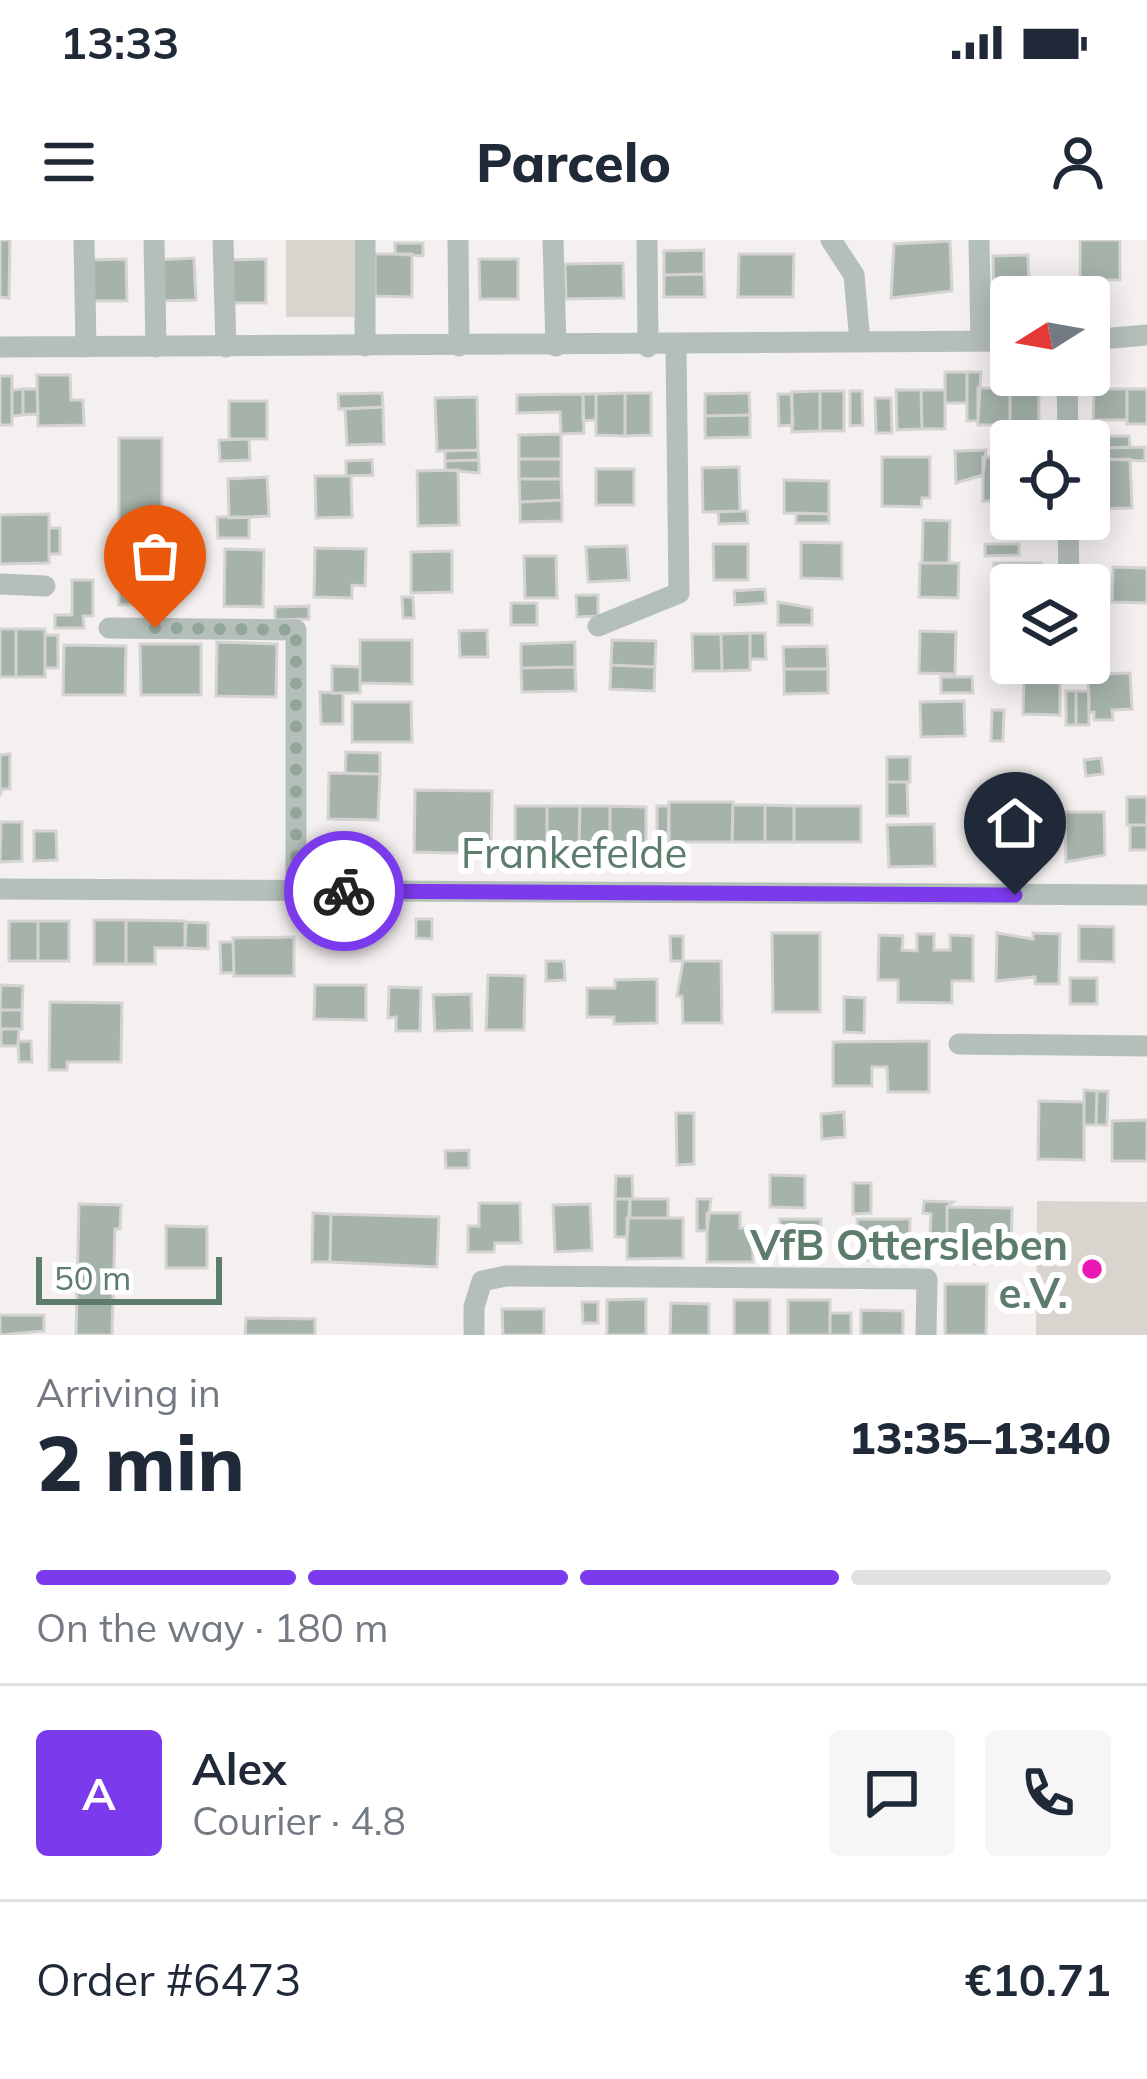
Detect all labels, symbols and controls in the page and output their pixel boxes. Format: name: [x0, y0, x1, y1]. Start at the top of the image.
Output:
text: 13:33: [60, 14, 179, 70]
text: Parcelo: [476, 128, 671, 196]
icon: menu: [36, 129, 102, 195]
icon: person: [1045, 129, 1111, 195]
north arrow: [990, 276, 1110, 396]
map controls: [990, 276, 1110, 684]
button: locate: [990, 420, 1110, 540]
pin: [104, 505, 206, 628]
icon: bag: [122, 523, 188, 589]
button: layers: [990, 564, 1110, 684]
pin: [964, 772, 1066, 895]
icon: home: [982, 790, 1048, 856]
street label: Frankefelde: [461, 826, 687, 879]
courier: [284, 831, 404, 951]
icon: bike: [311, 858, 377, 924]
place label: VfB Ottersleben e.V.: [749, 1218, 1068, 1319]
scale bar: [36, 1251, 222, 1304]
marker: VfB Ottersleben e.V.: [1079, 1256, 1105, 1282]
text: 50 m: [54, 1257, 131, 1298]
text: Arriving in: [36, 1368, 221, 1417]
text: 13:35–13:40: [849, 1409, 1111, 1465]
text: 2 min: [36, 1413, 245, 1511]
text: On the way · 180 m: [36, 1603, 388, 1652]
button: chat: [829, 1730, 955, 1856]
button: phone: [985, 1730, 1111, 1856]
text: Alex: [192, 1740, 287, 1796]
text: A: [82, 1765, 116, 1821]
text: Courier · 4.8: [192, 1796, 406, 1845]
text: Order #6473: [36, 1951, 301, 2007]
text: €10.71: [965, 1951, 1111, 2007]

